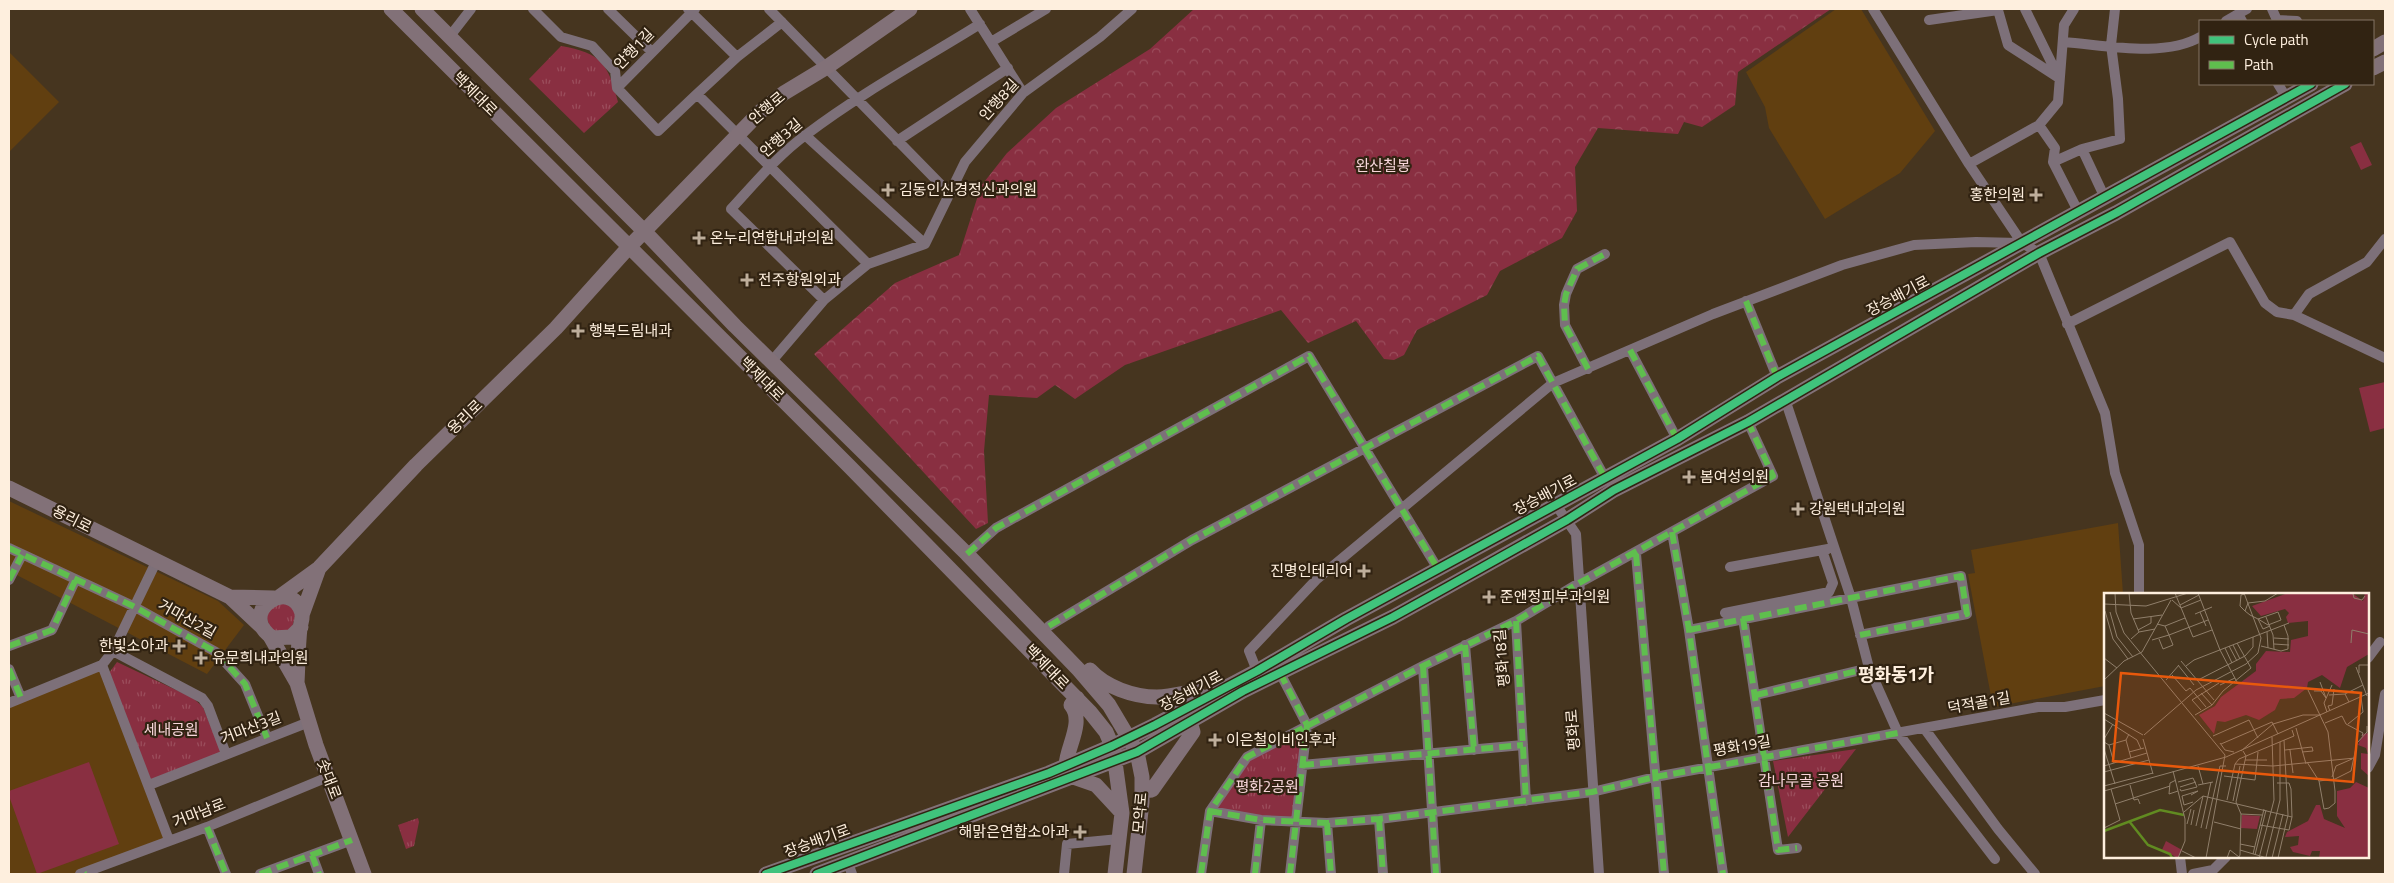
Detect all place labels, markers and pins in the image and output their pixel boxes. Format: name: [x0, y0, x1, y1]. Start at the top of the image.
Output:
place label: 김동인신경정신과의원: [899, 178, 1037, 201]
marker: 김동인신경정신과의원: [881, 183, 895, 197]
place label: 홍한의원: [1970, 183, 2025, 206]
marker: 홍한의원: [2029, 188, 2043, 202]
place label: 온누리연합내과의원: [710, 226, 834, 249]
marker: 온누리연합내과의원: [692, 231, 706, 245]
place label: 전주항원외과: [758, 268, 841, 291]
marker: 전주항원외과: [740, 273, 754, 287]
place label: 행복드림내과: [589, 319, 672, 342]
marker: 행복드림내과: [571, 324, 585, 338]
place label: 봄여성의원: [1700, 465, 1769, 488]
marker: 봄여성의원: [1682, 470, 1696, 484]
place label: 강원택내과의원: [1809, 497, 1906, 520]
marker: 강원택내과의원: [1791, 502, 1805, 516]
place label: 진명인테리어: [1270, 559, 1353, 582]
marker: 진명인테리어: [1357, 564, 1371, 578]
place label: 준앤정피부과의원: [1500, 585, 1610, 608]
marker: 준앤정피부과의원: [1482, 590, 1496, 604]
place label: 한빛소아과: [99, 634, 168, 657]
marker: 한빛소아과: [172, 639, 186, 653]
place label: 유문희내과의원: [212, 646, 309, 669]
marker: 유문희내과의원: [194, 651, 208, 665]
place label: 이은철이비인후과: [1226, 728, 1337, 751]
marker: 이은철이비인후과: [1208, 733, 1222, 747]
place label: 해맑은연합소아과: [959, 820, 1069, 843]
marker: 해맑은연합소아과: [1073, 825, 1087, 839]

